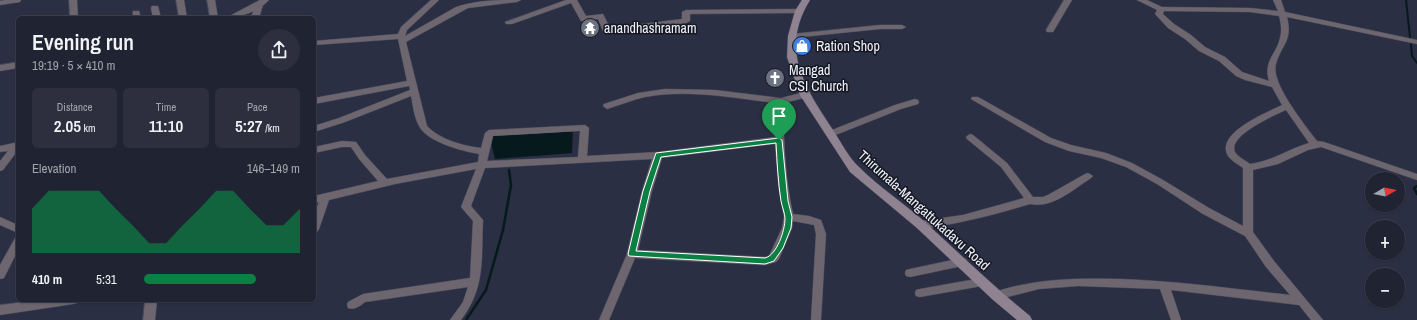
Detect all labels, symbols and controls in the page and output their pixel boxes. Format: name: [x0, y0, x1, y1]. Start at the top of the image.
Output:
temple icon: anandhashramam: [579, 17, 601, 39]
place label: anandhashramam: [604, 19, 697, 37]
text: Evening run: [32, 27, 134, 57]
button: share: [258, 29, 300, 71]
shop icon: Ration Shop: [791, 35, 813, 57]
place label: Ration Shop: [816, 37, 880, 55]
text: 19:19 · 5 × 410 m: [32, 57, 115, 74]
place label: Mangad CSI Church: [789, 61, 848, 95]
church icon: Mangad CSI Church: [764, 67, 786, 89]
pin: [762, 99, 796, 140]
text: Distance: [57, 100, 92, 114]
text: Time: [156, 100, 176, 114]
text: Pace: [247, 100, 268, 114]
icon: arrive: [768, 105, 790, 127]
text: 2.05: [54, 114, 81, 137]
text: 11:10: [149, 114, 183, 137]
text: 5:27: [235, 114, 263, 137]
text: km: [81, 121, 96, 135]
text: /km: [263, 121, 280, 135]
street label: Thirumala-Mangattukadavu Road: [854, 146, 994, 274]
text: Elevation: [32, 160, 76, 177]
text: 146–149 m: [247, 160, 300, 177]
north arrow: [1365, 172, 1405, 212]
map controls: [1365, 172, 1405, 308]
button: +: [1365, 220, 1405, 260]
button: −: [1365, 268, 1405, 308]
text: 410 m: [32, 271, 62, 288]
text: 5:31: [96, 271, 117, 288]

